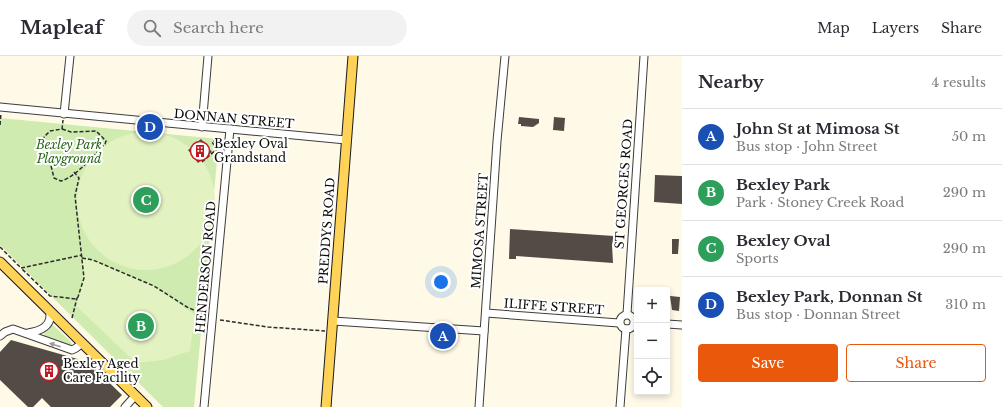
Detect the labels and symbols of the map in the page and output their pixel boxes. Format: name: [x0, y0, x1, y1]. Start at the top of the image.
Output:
street label: DONNAN STREET: [173, 106, 295, 131]
pin: D: [137, 112, 163, 142]
street label: ST GEORGES ROAD: [611, 118, 636, 250]
place label: Bexley Oval Grandstand: [214, 136, 288, 165]
park label: Bexley Park Playground: [35, 137, 102, 166]
building icon: Bexley Oval Grandstand: [189, 140, 211, 162]
street label: MIMOSA STREET: [468, 172, 491, 289]
street label: PREDDYS ROAD: [315, 177, 338, 285]
pin: C: [133, 185, 159, 215]
street label: HENDERSON ROAD: [192, 200, 219, 334]
your location: [431, 272, 451, 292]
street label: ILIFFE STREET: [503, 296, 605, 318]
pin: B: [128, 311, 154, 341]
pin: A: [430, 321, 456, 351]
one-way arrow: [49, 341, 61, 347]
place label: Bexley Aged Care Facility: [63, 356, 140, 385]
building icon: Bexley Aged Care Facility: [38, 360, 60, 382]

